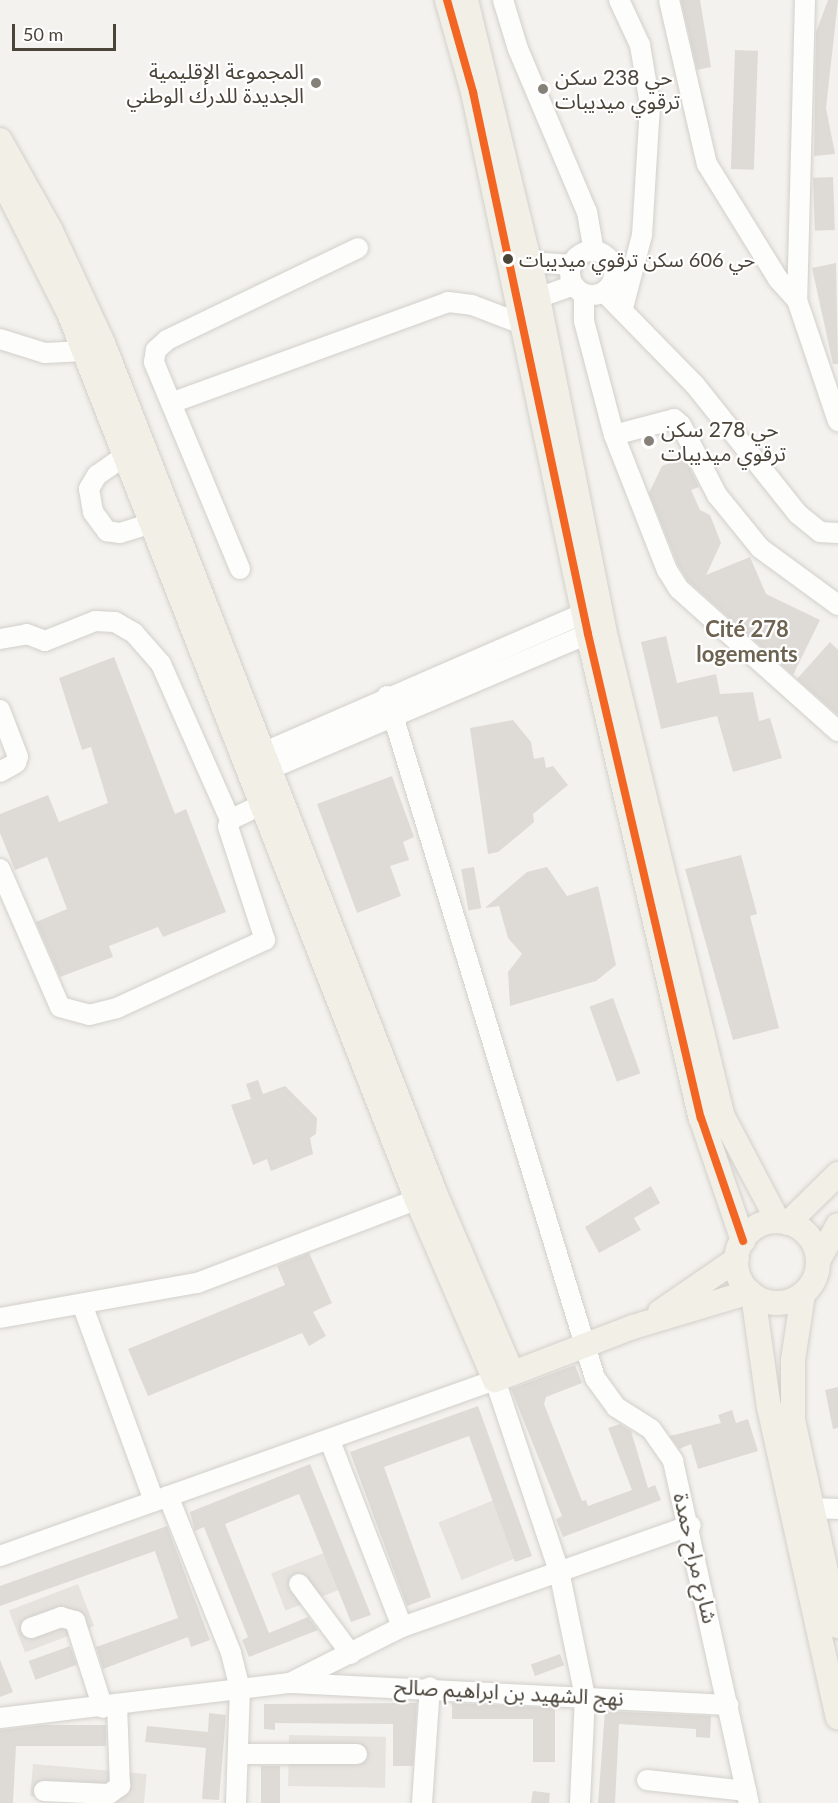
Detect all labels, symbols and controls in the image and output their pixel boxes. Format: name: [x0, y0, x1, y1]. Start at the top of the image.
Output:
scale bar: [15, 12, 118, 50]
text: 50 m: [23, 23, 63, 45]
place label: المجموعة الإقليمية الجديدة للدرك الوطني: [126, 58, 304, 108]
place label: حي 238 سكن ترقوي ميديبات: [555, 64, 680, 114]
marker: المجموعة الإقليمية الجديدة للدرك الوطني: [309, 76, 323, 90]
marker: حي 238 سكن ترقوي ميديبات: [536, 82, 550, 96]
place label: حي 606 سكن ترقوي ميديبات: [519, 247, 755, 271]
marker: حي 606 سكن ترقوي ميديبات: [502, 253, 514, 265]
place label: حي 278 سكن ترقوي ميديبات: [661, 416, 786, 466]
marker: حي 278 سكن ترقوي ميديبات: [642, 434, 656, 448]
district label: Cité 278 logements: [696, 615, 798, 666]
street label: شارع مراح حمدة: [669, 1490, 723, 1626]
street label: نهج الشهيد بن ابراهيم صالح: [394, 1673, 624, 1711]

